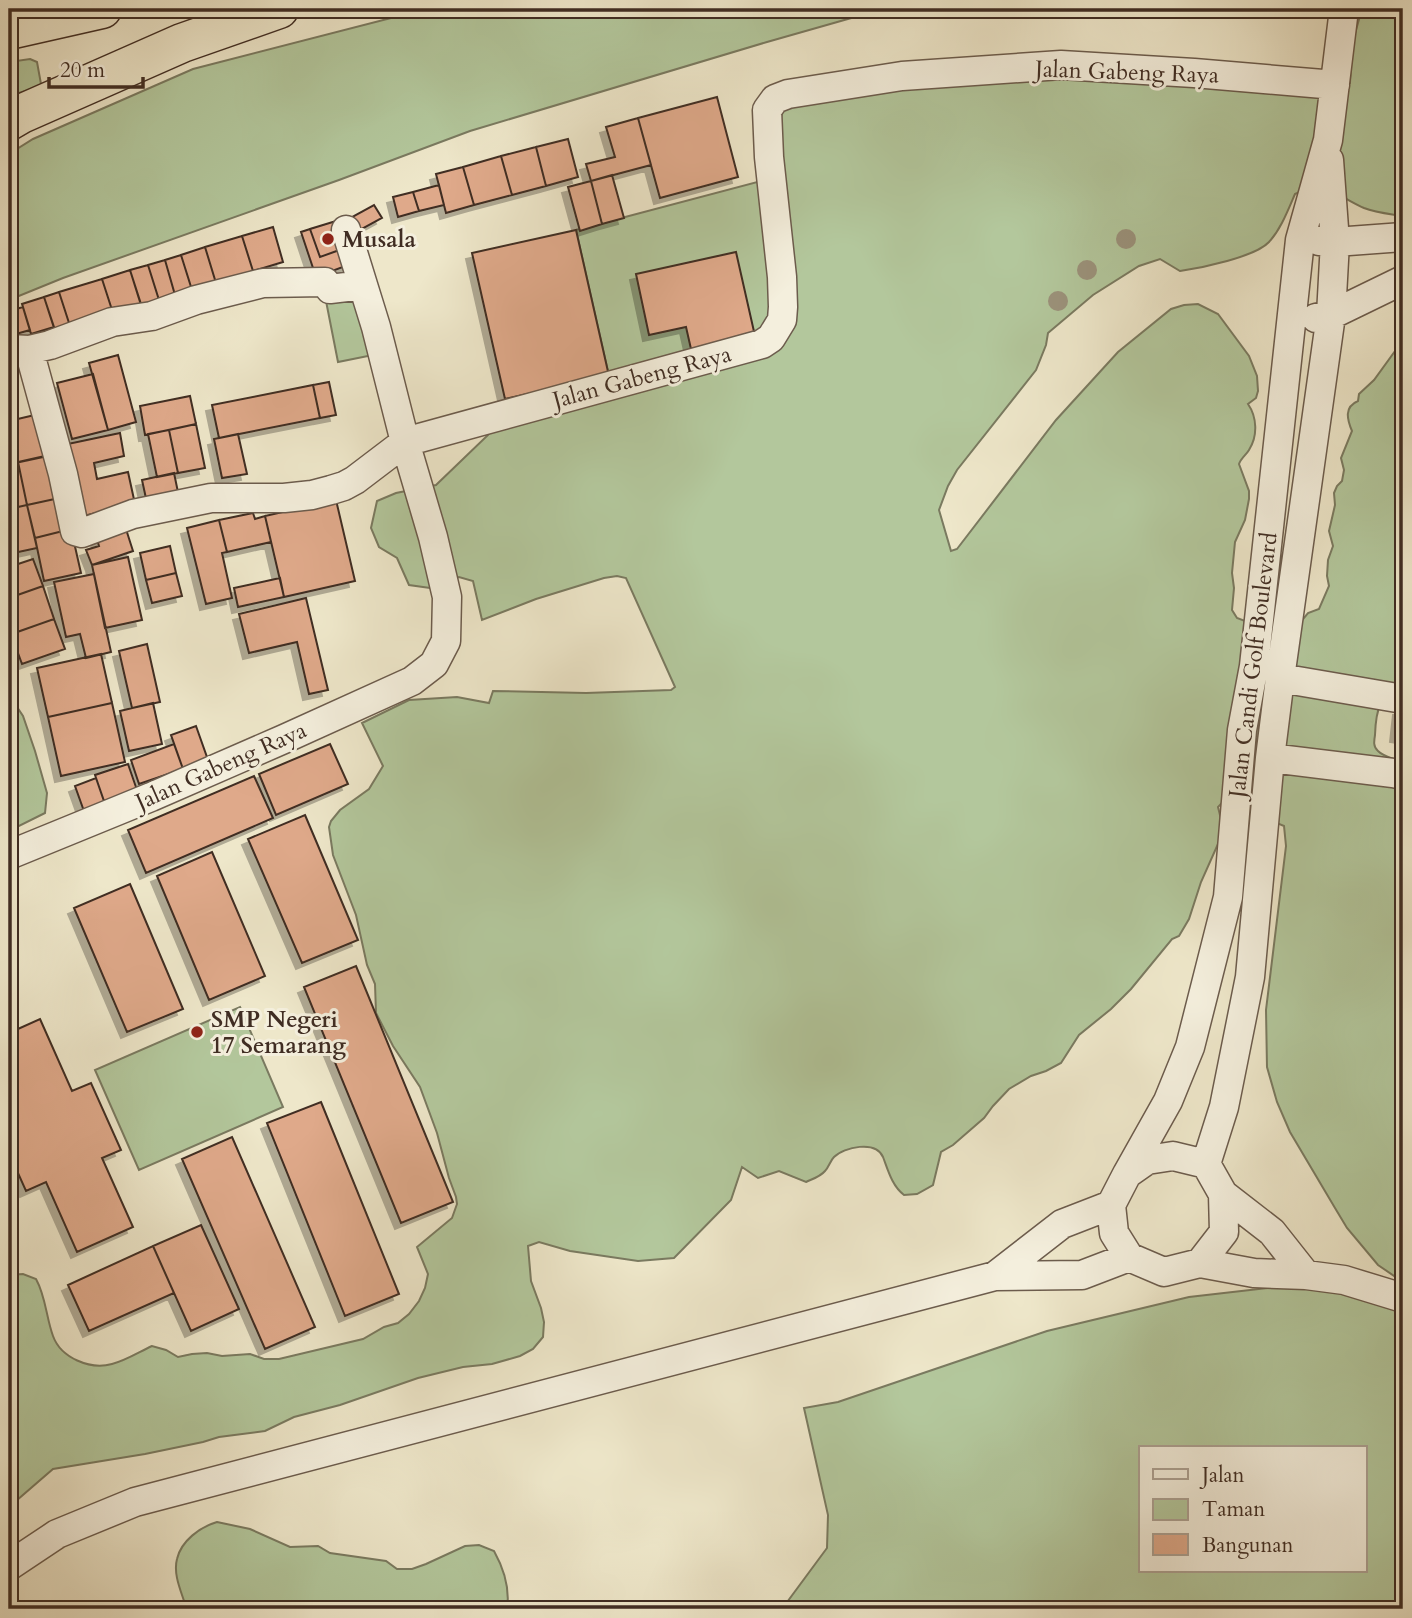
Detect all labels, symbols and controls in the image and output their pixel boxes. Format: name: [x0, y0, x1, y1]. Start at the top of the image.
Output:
scale bar: [49, 46, 144, 90]
street label: Jalan Gabeng Raya: [1032, 53, 1219, 91]
text: 20 m: [60, 56, 105, 85]
place label: Musala: [342, 224, 416, 255]
marker: Musala: [320, 231, 336, 247]
street label: Jalan Gabeng Raya: [546, 338, 735, 417]
street label: Jalan Candi Golf Boulevard: [1221, 530, 1285, 802]
street label: Jalan Gabeng Raya: [128, 714, 311, 819]
place label: SMP Negeri 17 Semarang: [211, 1004, 346, 1061]
marker: SMP Negeri 17 Semarang: [189, 1024, 205, 1040]
legend: [1139, 1446, 1366, 1572]
text: Jalan: [1199, 1461, 1245, 1490]
text: Taman: [1202, 1495, 1265, 1524]
text: Bangunan: [1202, 1531, 1294, 1560]

